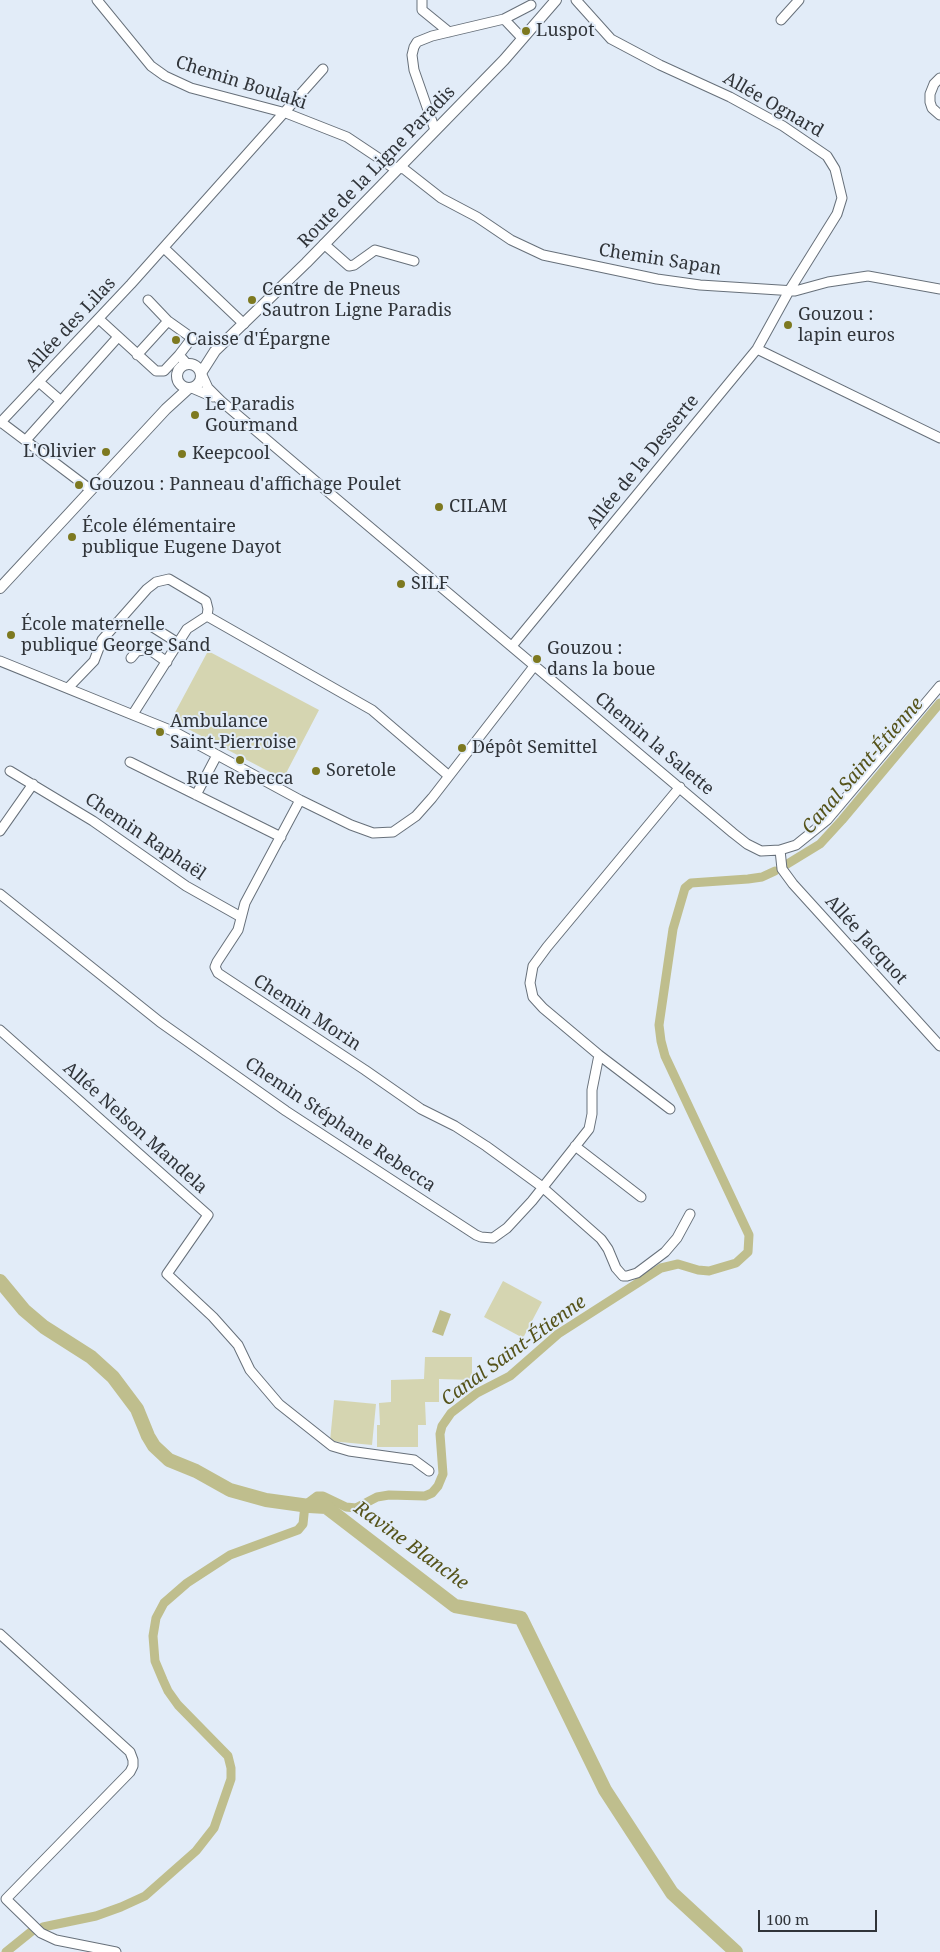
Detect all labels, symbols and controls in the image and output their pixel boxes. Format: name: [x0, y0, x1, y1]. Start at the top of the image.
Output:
place label: Luspot: [536, 20, 595, 42]
marker: Luspot: [520, 25, 532, 37]
street label: Chemin Boulaki: [173, 52, 309, 114]
street label: Allée Ognard: [719, 68, 827, 142]
street label: Route de la Ligne Paradis: [294, 82, 460, 252]
street label: Chemin Sapan: [597, 240, 723, 280]
street label: Allée des Lilas: [21, 273, 121, 377]
place label: Centre de Pneus Sautron Ligne Paradis: [262, 279, 452, 322]
marker: Centre de Pneus Sautron Ligne Paradis: [246, 294, 258, 306]
place label: Gouzou : lapin euros: [798, 304, 895, 346]
marker: Gouzou : lapin euros: [782, 319, 794, 331]
place label: Caisse d'Épargne: [186, 329, 330, 351]
marker: Caisse d'Épargne: [170, 334, 182, 346]
street label: Allée de la Desserte: [582, 390, 704, 534]
place label: Le Paradis Gourmand: [205, 394, 298, 436]
marker: Le Paradis Gourmand: [189, 409, 201, 421]
place label: L'Olivier: [23, 441, 96, 463]
place label: Keepcool: [192, 443, 270, 465]
marker: L'Olivier: [100, 446, 112, 458]
marker: Keepcool: [176, 448, 188, 460]
place label: Gouzou : Panneau d'affichage Poulet: [89, 474, 401, 496]
marker: Gouzou : Panneau d'affichage Poulet: [73, 479, 85, 491]
place label: CILAM: [449, 496, 507, 518]
marker: CILAM: [433, 501, 445, 513]
place label: École élémentaire publique Eugene Dayot: [82, 516, 281, 558]
marker: École élémentaire publique Eugene Dayot: [66, 531, 78, 543]
place label: SILF: [411, 573, 449, 595]
marker: SILF: [395, 578, 407, 590]
place label: École maternelle publique George Sand: [21, 614, 211, 656]
marker: École maternelle publique George Sand: [5, 629, 17, 641]
place label: Gouzou : dans la boue: [547, 638, 655, 681]
marker: Gouzou : dans la boue: [531, 653, 543, 665]
street label: Chemin la Salette: [590, 688, 718, 800]
water label: Canal Saint-Étienne: [797, 693, 929, 839]
place label: Ambulance Saint-Pierroise: [170, 711, 296, 754]
marker: Ambulance Saint-Pierroise: [154, 726, 166, 738]
place label: Dépôt Semittel: [472, 737, 597, 759]
marker: Dépôt Semittel: [456, 742, 468, 754]
marker: Rue Rebecca: [234, 754, 246, 766]
place label: Soretole: [326, 760, 396, 782]
marker: Soretole: [310, 765, 322, 777]
place label: Rue Rebecca: [186, 768, 294, 790]
street label: Chemin Raphaël: [81, 789, 209, 885]
street label: Allée Jacquot: [820, 891, 912, 989]
street label: Chemin Morin: [249, 970, 365, 1056]
street label: Chemin Stéphane Rebecca: [241, 1053, 439, 1197]
street label: Allée Nelson Mandela: [58, 1058, 212, 1198]
water label: Canal Saint-Étienne: [437, 1291, 591, 1411]
water label: Ravine Blanche: [349, 1497, 473, 1595]
scale bar: [760, 1900, 879, 1932]
text: 100 m: [766, 1909, 809, 1929]

